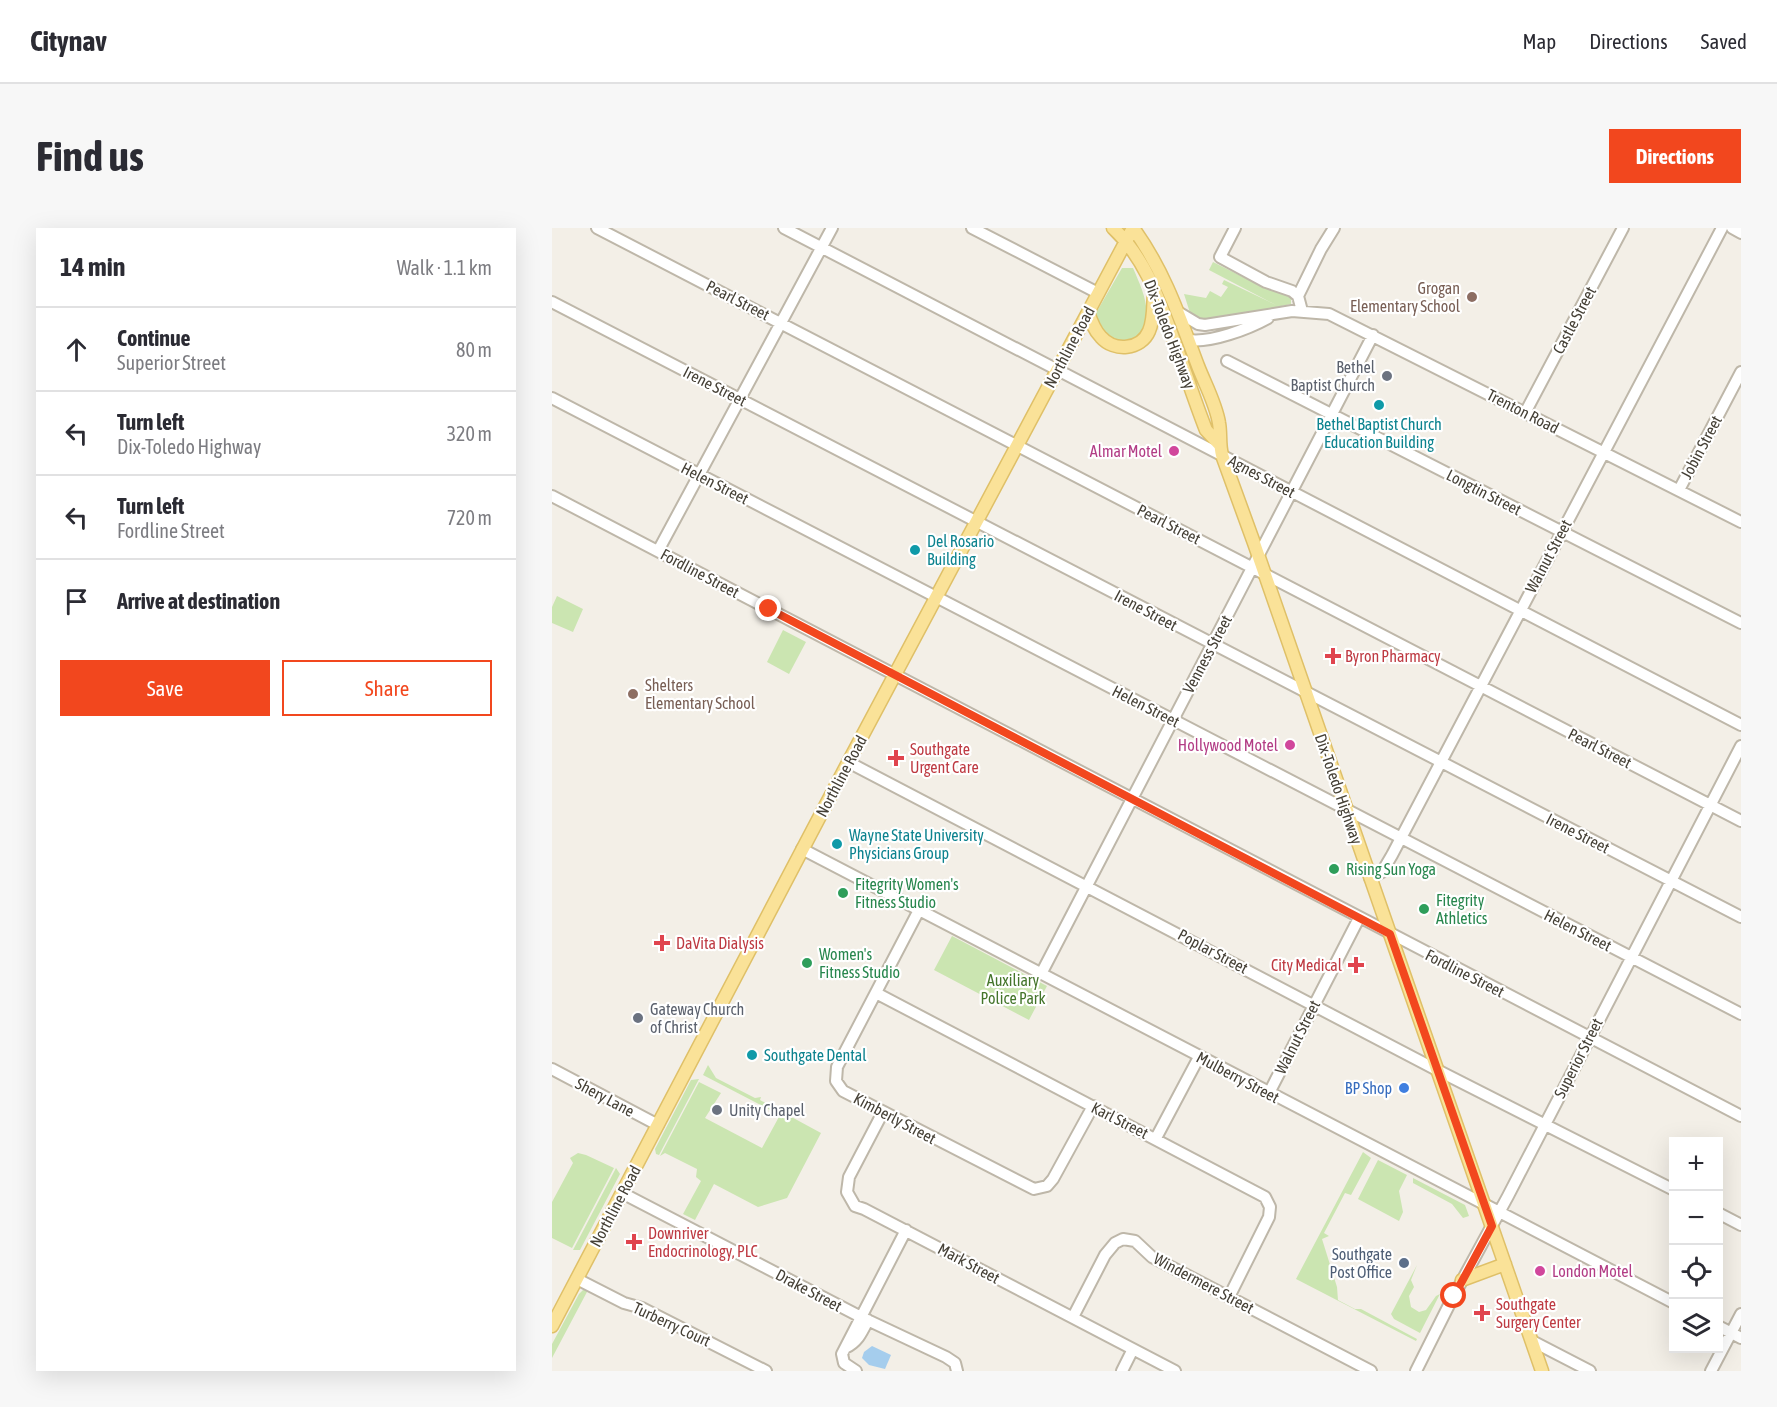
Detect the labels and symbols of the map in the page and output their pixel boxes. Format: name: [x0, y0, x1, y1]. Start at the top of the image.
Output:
street label: Pearl Street: [703, 276, 773, 324]
street label: Dix-Toledo Highway: [1140, 277, 1199, 392]
place label: Grogan Elementary School: [1350, 279, 1461, 316]
street label: Castle Street: [1549, 283, 1599, 357]
marker: Grogan Elementary School: [1465, 290, 1479, 304]
street label: Northline Road: [1040, 303, 1098, 391]
place label: Bethel Baptist Church: [1291, 358, 1376, 395]
street label: Irene Street: [680, 362, 750, 410]
marker: Bethel Baptist Church: [1380, 369, 1394, 383]
street label: Trenton Road: [1484, 385, 1562, 437]
marker: Bethel Baptist Church Education Building: [1372, 398, 1386, 412]
street label: Jobin Street: [1677, 412, 1725, 482]
place label: Bethel Baptist Church Education Building: [1316, 415, 1442, 452]
place label: Almar Motel: [1090, 442, 1163, 460]
marker: Almar Motel: [1167, 444, 1181, 458]
street label: Agnes Street: [1225, 451, 1299, 502]
street label: Helen Street: [678, 458, 752, 508]
street label: Longtin Street: [1443, 465, 1525, 520]
street label: Pearl Street: [1134, 500, 1204, 548]
street label: Walnut Street: [1521, 516, 1575, 596]
place label: Del Rosario Building: [927, 532, 994, 569]
marker: Del Rosario Building: [908, 543, 922, 557]
street label: Fordline Street: [658, 545, 743, 601]
street label: Irene Street: [1112, 586, 1181, 634]
route end: [755, 595, 781, 621]
street label: Venness Street: [1179, 611, 1235, 696]
place label: Byron Pharmacy: [1345, 647, 1441, 666]
marker: Byron Pharmacy: [1326, 649, 1340, 663]
place label: Shelters Elementary School: [645, 676, 756, 713]
street label: Helen Street: [1109, 681, 1183, 731]
marker: Shelters Elementary School: [626, 687, 640, 701]
street label: Pearl Street: [1565, 724, 1635, 772]
street label: Dix-Toledo Highway: [1311, 731, 1366, 847]
street label: Northline Road: [812, 732, 870, 820]
place label: Hollywood Motel: [1178, 736, 1279, 755]
marker: Hollywood Motel: [1283, 738, 1297, 752]
place label: Southgate Urgent Care: [910, 740, 979, 777]
marker: Southgate Urgent Care: [887, 749, 905, 767]
street label: Irene Street: [1543, 809, 1613, 857]
place label: Wayne State University Physicians Group: [849, 826, 984, 863]
marker: Wayne State University Physicians Group: [830, 837, 844, 851]
place label: Rising Sun Yoga: [1346, 860, 1436, 879]
marker: Rising Sun Yoga: [1327, 862, 1341, 876]
place label: Fitegrity Women's Fitness Studio: [855, 875, 959, 911]
marker: Fitegrity Women's Fitness Studio: [836, 886, 850, 900]
place label: Fitegrity Athletics: [1436, 891, 1488, 927]
marker: Fitegrity Athletics: [1417, 902, 1431, 916]
street label: Helen Street: [1541, 905, 1615, 955]
street label: Poplar Street: [1175, 925, 1251, 978]
marker: DaVita Dialysis: [653, 934, 671, 952]
place label: DaVita Dialysis: [676, 934, 764, 953]
place label: Women's Fitness Studio: [819, 945, 900, 981]
street label: Fordline Street: [1423, 945, 1508, 1001]
marker: Women's Fitness Studio: [800, 956, 814, 970]
place label: City Medical: [1271, 956, 1343, 975]
marker: City Medical: [1347, 956, 1365, 974]
park label: Auxiliary Police Park: [980, 971, 1046, 1007]
street label: Walnut Street: [1271, 997, 1323, 1077]
place label: Gateway Church of Christ: [650, 1000, 744, 1036]
marker: Gateway Church of Christ: [631, 1011, 645, 1025]
street label: Superior Street: [1550, 1015, 1607, 1101]
place label: Southgate Dental: [764, 1046, 867, 1065]
marker: Southgate Dental: [745, 1048, 759, 1062]
street label: Mulberry Street: [1193, 1048, 1283, 1107]
street label: Shery Lane: [572, 1074, 637, 1121]
place label: BP Shop: [1345, 1079, 1392, 1098]
marker: BP Shop: [1397, 1081, 1411, 1095]
street label: Kimberly Street: [850, 1089, 940, 1148]
street label: Karl Street: [1089, 1098, 1152, 1142]
place label: Unity Chapel: [729, 1101, 806, 1120]
marker: Unity Chapel: [710, 1103, 724, 1117]
street label: Northline Road: [586, 1162, 644, 1250]
place label: Downriver Endocrinology, PLC: [648, 1224, 758, 1261]
marker: Downriver Endocrinology, PLC: [625, 1233, 643, 1251]
street label: Mark Street: [935, 1239, 1003, 1287]
place label: Southgate Post Office: [1329, 1245, 1392, 1281]
street label: Windermere Street: [1151, 1249, 1257, 1317]
marker: Southgate Post Office: [1397, 1256, 1411, 1270]
place label: London Motel: [1552, 1262, 1633, 1280]
marker: London Motel: [1533, 1264, 1547, 1278]
street label: Drake Street: [773, 1265, 845, 1315]
route start: [1440, 1282, 1466, 1308]
place label: Southgate Surgery Center: [1496, 1295, 1581, 1332]
street label: Turberry Court: [630, 1298, 714, 1351]
marker: Southgate Surgery Center: [1473, 1304, 1491, 1322]

